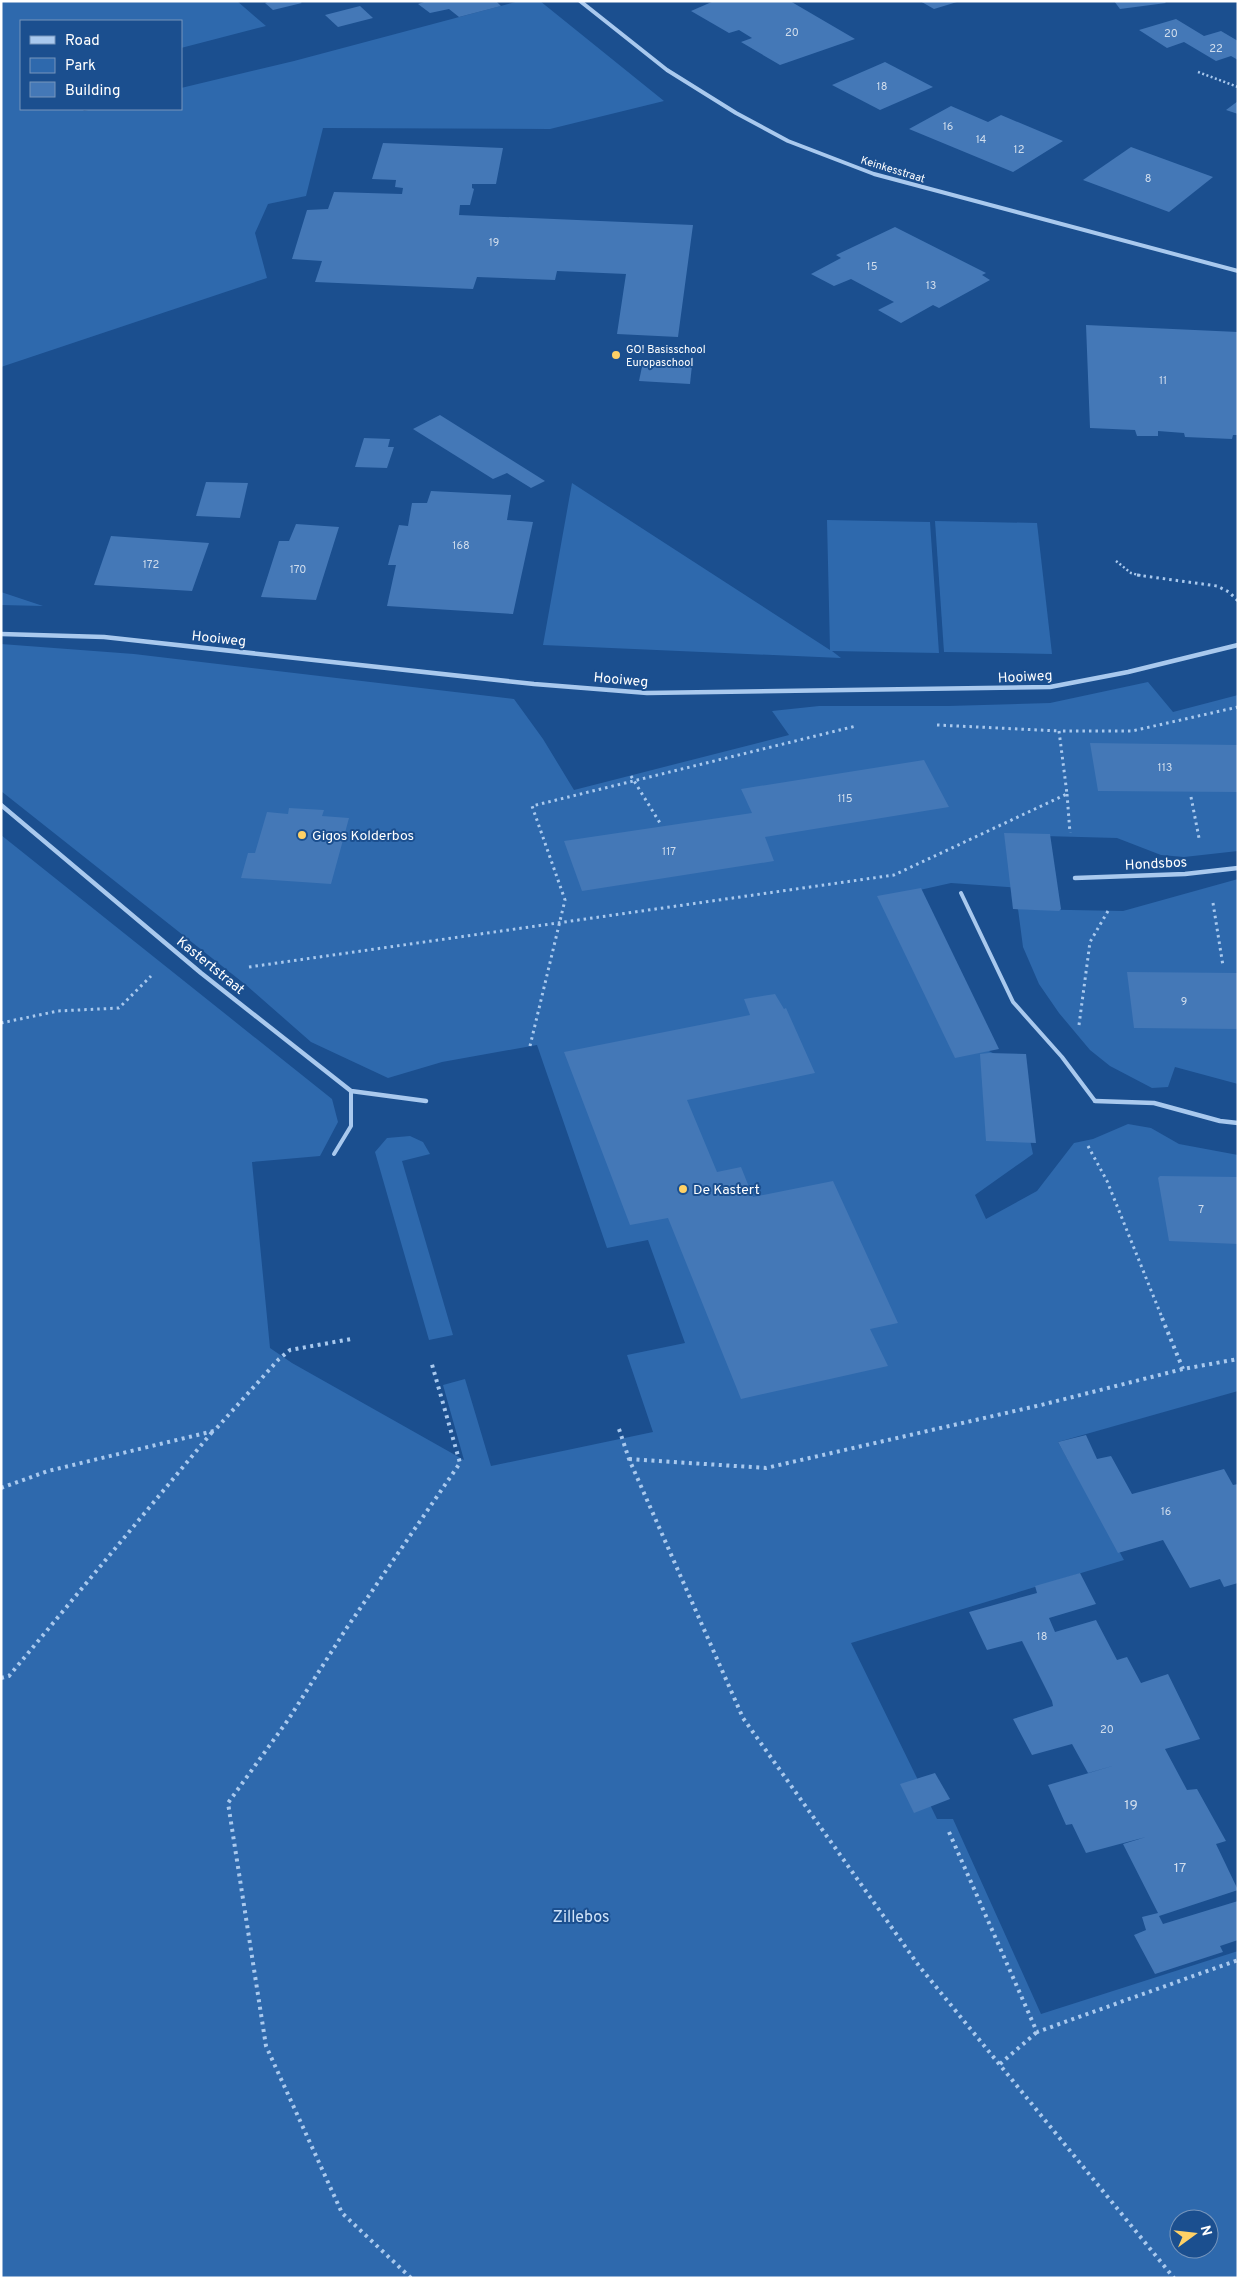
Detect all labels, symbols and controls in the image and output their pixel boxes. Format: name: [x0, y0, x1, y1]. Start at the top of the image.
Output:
legend: [20, 20, 182, 110]
house number: 20: [785, 26, 799, 40]
house number: 20: [1164, 27, 1178, 41]
text: Road: [65, 32, 100, 51]
house number: 22: [1209, 42, 1223, 56]
text: Park: [65, 57, 96, 76]
house number: 18: [877, 80, 887, 94]
text: Building: [65, 82, 120, 101]
house number: 16: [943, 120, 953, 134]
house number: 14: [976, 133, 987, 147]
house number: 12: [1014, 143, 1024, 157]
street label: Keinkesstraat: [859, 153, 927, 186]
house number: 8: [1145, 172, 1151, 186]
house number: 19: [489, 236, 499, 250]
house number: 15: [867, 260, 878, 274]
house number: 13: [926, 279, 936, 293]
place label: GO! Basisschool Europaschool: [626, 343, 706, 370]
marker: GO! Basisschool Europaschool: [610, 349, 622, 361]
house number: 11: [1159, 374, 1167, 388]
house number: 168: [452, 539, 470, 553]
house number: 172: [143, 558, 159, 572]
house number: 170: [290, 563, 306, 577]
street label: Hooiweg: [191, 628, 247, 651]
street label: Hooiweg: [997, 668, 1053, 687]
street label: Hooiweg: [593, 670, 649, 691]
house number: 113: [1158, 761, 1172, 775]
house number: 115: [837, 792, 853, 806]
place label: Gigos Kolderbos: [312, 828, 414, 845]
marker: Gigos Kolderbos: [296, 829, 308, 841]
house number: 117: [662, 845, 676, 859]
street label: Hondsbos: [1124, 854, 1188, 875]
street label: Kastertstraat: [173, 934, 248, 999]
house number: 9: [1181, 995, 1187, 1009]
place label: De Kastert: [693, 1182, 760, 1199]
marker: De Kastert: [677, 1183, 689, 1195]
house number: 7: [1198, 1203, 1204, 1217]
house number: 16: [1161, 1505, 1171, 1519]
house number: 18: [1037, 1630, 1047, 1644]
house number: 20: [1100, 1723, 1114, 1737]
house number: 19: [1124, 1797, 1138, 1814]
house number: 17: [1174, 1860, 1186, 1877]
park label: Zillebos: [553, 1908, 609, 1928]
north arrow: [1169, 2209, 1219, 2259]
text: N: [1196, 2224, 1215, 2238]

